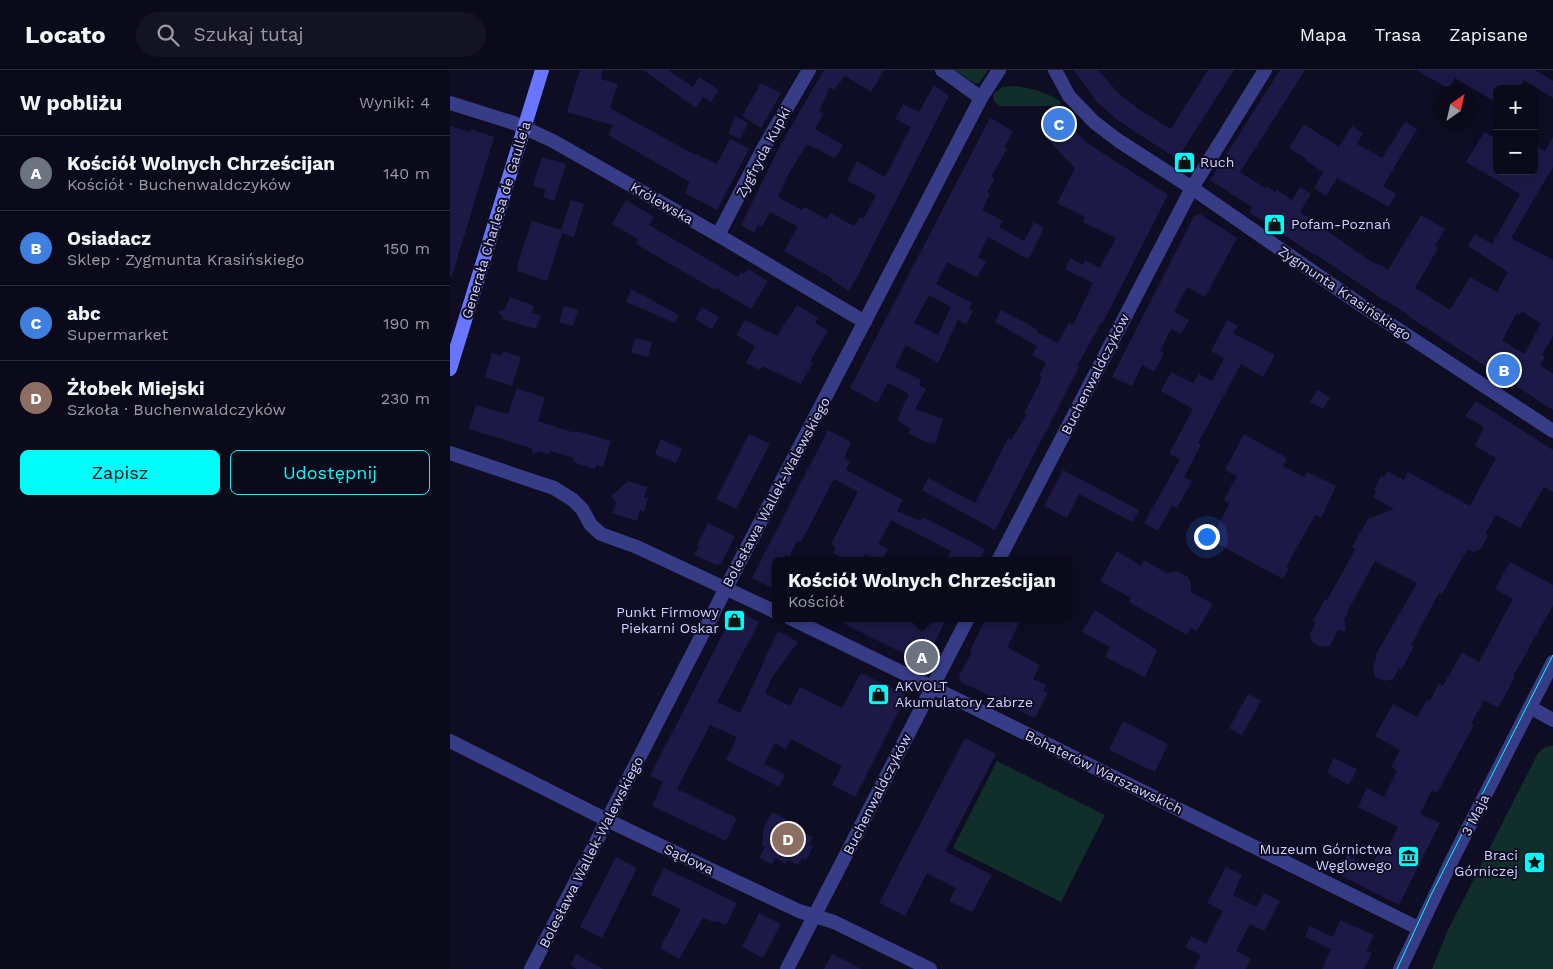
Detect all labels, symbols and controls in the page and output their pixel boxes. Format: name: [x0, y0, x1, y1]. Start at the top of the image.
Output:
search box: [136, 12, 486, 57]
text: Locato: [25, 21, 106, 49]
icon: search: [154, 21, 182, 49]
text: Szukaj tutaj: [194, 23, 303, 46]
text: Mapa: [1300, 24, 1347, 45]
text: Trasa: [1375, 24, 1421, 45]
text: Zapisane: [1449, 24, 1528, 45]
north arrow: [1433, 85, 1478, 130]
map controls: [1493, 85, 1538, 175]
button: +: [1493, 85, 1538, 130]
text: W pobliżu: [20, 90, 122, 115]
text: Wyniki: 4: [359, 93, 430, 112]
street label: Zygfryda Kupki: [732, 104, 794, 200]
pin: C: [1043, 105, 1075, 143]
street label: Generała Charlesa de Gaulle'a: [458, 119, 534, 321]
button: −: [1493, 130, 1538, 175]
shop icon: Ruch: [1172, 150, 1196, 174]
text: Kościół Wolnych Chrześcijan: [67, 152, 335, 175]
place label: Ruch: [1200, 154, 1234, 170]
text: A: [31, 164, 41, 183]
text: 140 m: [383, 164, 430, 183]
text: Kościół · Buchenwaldczyków: [67, 175, 291, 194]
street label: Królewska: [628, 179, 696, 227]
shop icon: Pofam-Poznań: [1263, 212, 1287, 236]
place label: Pofam-Poznań: [1291, 216, 1391, 232]
text: Osiadacz: [67, 227, 151, 250]
text: B: [31, 239, 41, 258]
text: 150 m: [384, 239, 430, 258]
street label: Zygmunta Krasińskiego: [1275, 243, 1415, 343]
text: Sklep · Zygmunta Krasińskiego: [67, 250, 304, 269]
text: abc: [67, 302, 101, 325]
street label: Buchenwaldczyków: [1058, 311, 1133, 437]
text: C: [31, 314, 41, 333]
text: 190 m: [383, 314, 430, 333]
text: Supermarket: [67, 325, 168, 344]
pin: B: [1488, 351, 1520, 389]
text: Żłobek Miejski: [67, 377, 205, 400]
text: D: [30, 389, 42, 408]
text: 230 m: [381, 389, 430, 408]
street label: Bolesława Wallek-Walewskiego: [719, 394, 833, 590]
text: Szkoła · Buchenwaldczyków: [67, 400, 286, 419]
button: Zapisz: [20, 450, 220, 495]
button: Udostępnij: [230, 450, 430, 495]
your location: [1194, 524, 1220, 550]
popup: [772, 557, 1072, 622]
text: Kościół Wolnych Chrześcijan: [788, 569, 1056, 592]
text: Kościół: [788, 592, 845, 611]
place label: Punkt Firmowy Piekarni Oskar: [616, 604, 720, 636]
shop icon: Punkt Firmowy Piekarni Oskar: [723, 608, 747, 632]
pin: A: [906, 638, 938, 676]
place label: AKVOLT Akumulatory Zabrze: [895, 678, 1033, 710]
shop icon: AKVOLT Akumulatory Zabrze: [867, 682, 891, 706]
street label: Bohaterów Warszawskich: [1023, 727, 1185, 817]
street label: Buchenwaldczyków: [840, 731, 915, 857]
street label: Bolesława Wallek-Walewskiego: [536, 754, 646, 950]
street label: 3 Maja: [1458, 792, 1492, 838]
pin: D: [772, 820, 804, 858]
street label: Sądowa: [662, 841, 717, 878]
place label: Muzeum Górnictwa Węglowego: [1260, 841, 1392, 873]
museum icon: Muzeum Górnictwa Węglowego: [1396, 845, 1420, 869]
place label: Braci Górniczej: [1454, 847, 1518, 879]
place icon: Braci Górniczej: [1522, 851, 1546, 875]

